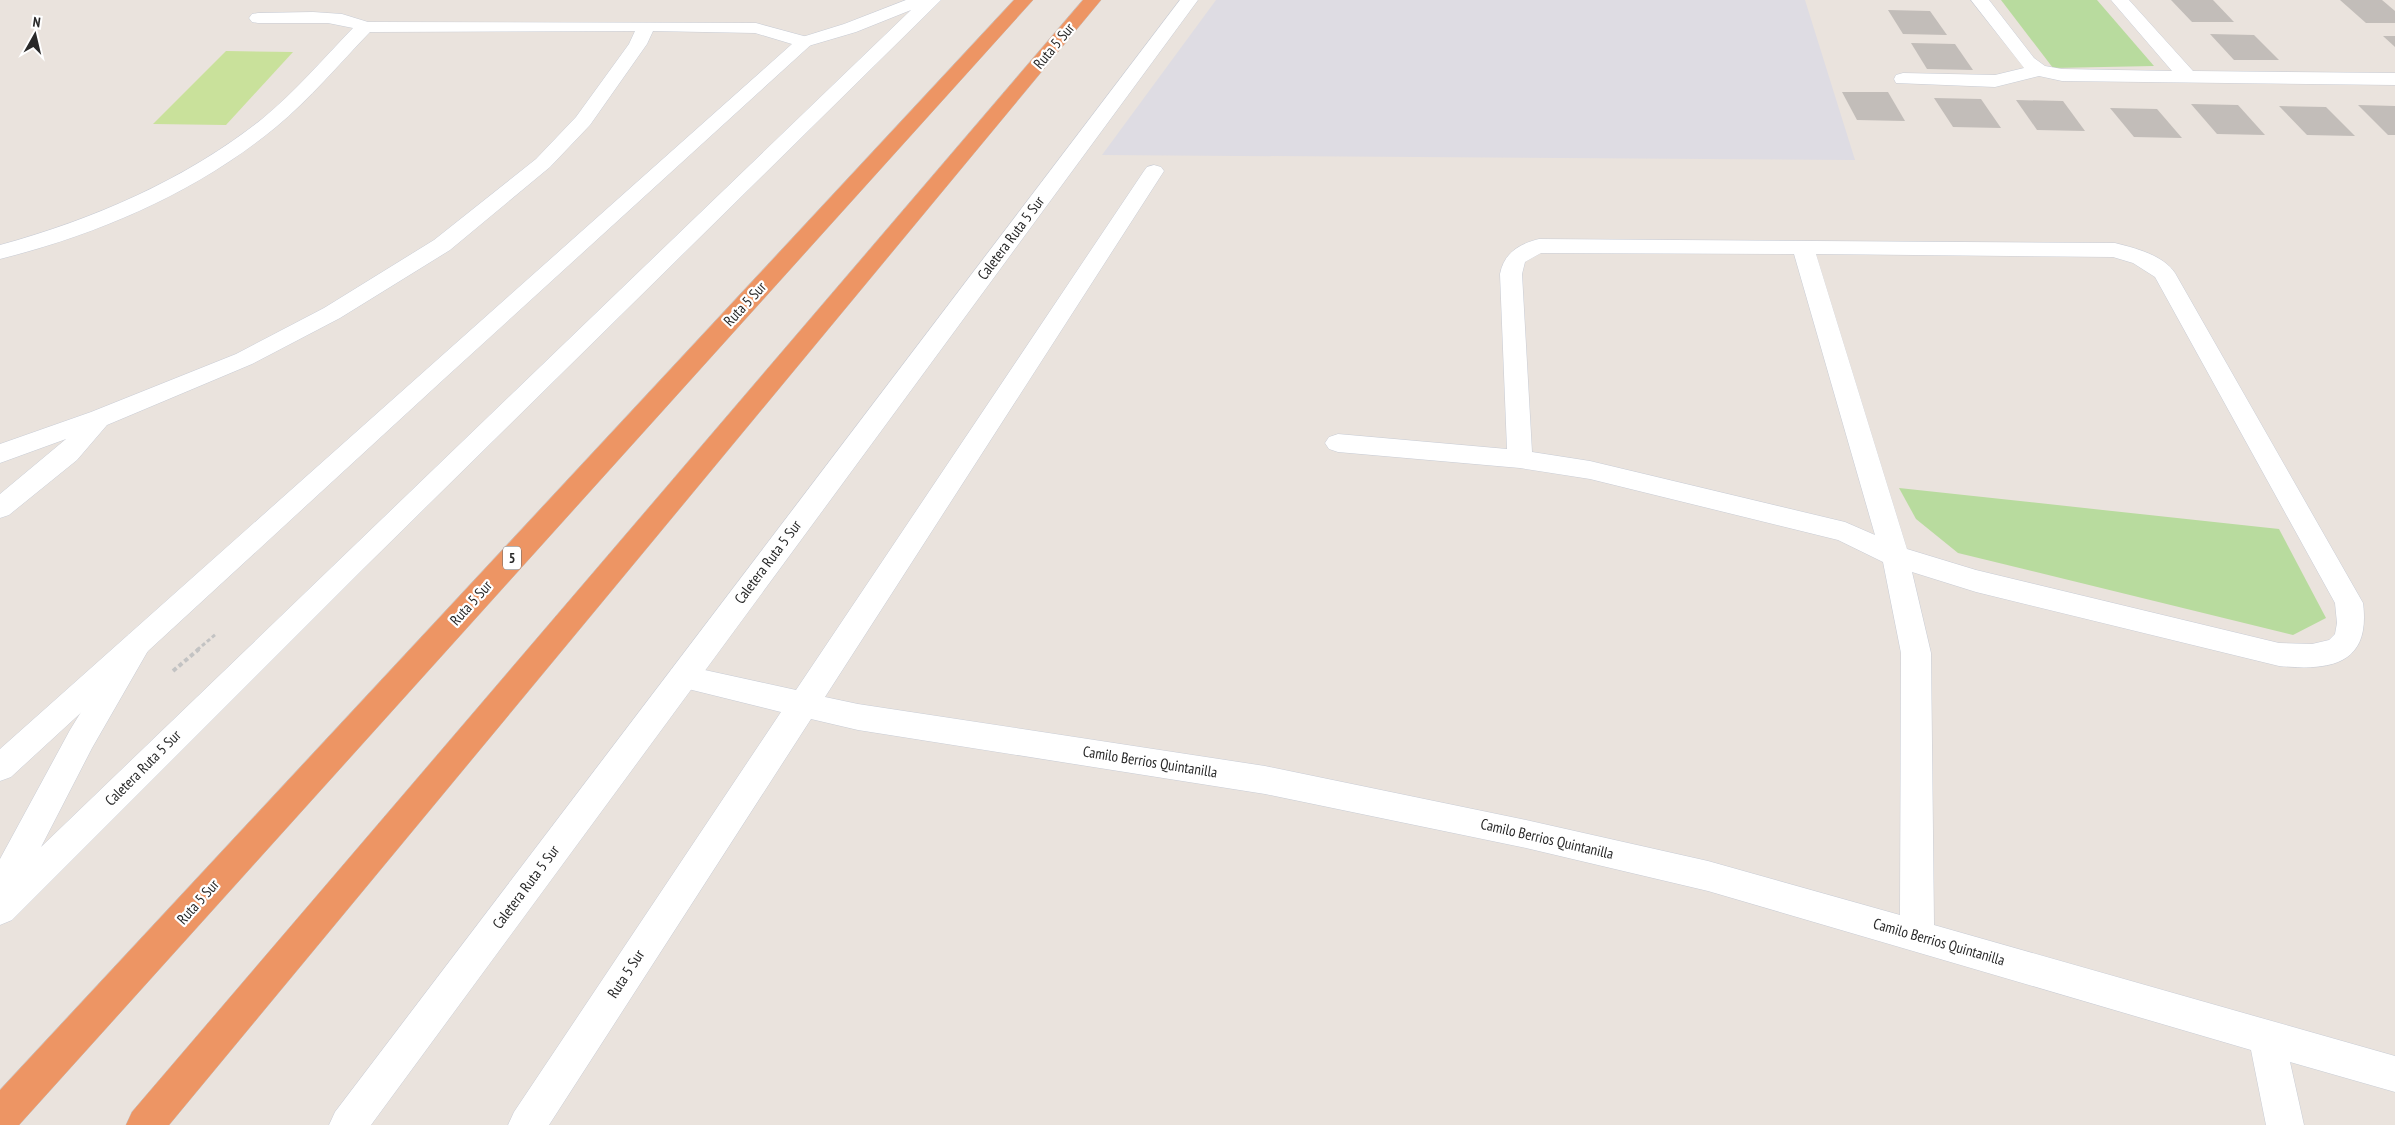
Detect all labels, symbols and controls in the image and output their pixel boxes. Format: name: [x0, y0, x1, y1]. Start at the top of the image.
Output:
north arrow: [10, 10, 60, 60]
text: N: [32, 13, 42, 32]
street label: Ruta 5 Sur: [1029, 18, 1079, 72]
street label: Caletera Ruta 5 Sur: [973, 191, 1049, 283]
street label: Ruta 5 Sur: [719, 277, 771, 330]
street label: Caletera Ruta 5 Sur: [730, 515, 806, 607]
road number: 5: [503, 546, 521, 570]
street label: Ruta 5 Sur: [446, 576, 496, 629]
street label: Caletera Ruta 5 Sur: [101, 725, 185, 810]
street label: Camilo Berrios Quintanilla: [1081, 741, 1219, 782]
street label: Camilo Berrios Quintanilla: [1479, 814, 1615, 863]
street label: Caletera Ruta 5 Sur: [488, 840, 564, 932]
street label: Ruta 5 Sur: [173, 875, 223, 928]
street label: Camilo Berrios Quintanilla: [1871, 914, 2007, 969]
street label: Ruta 5 Sur: [603, 945, 649, 1002]

